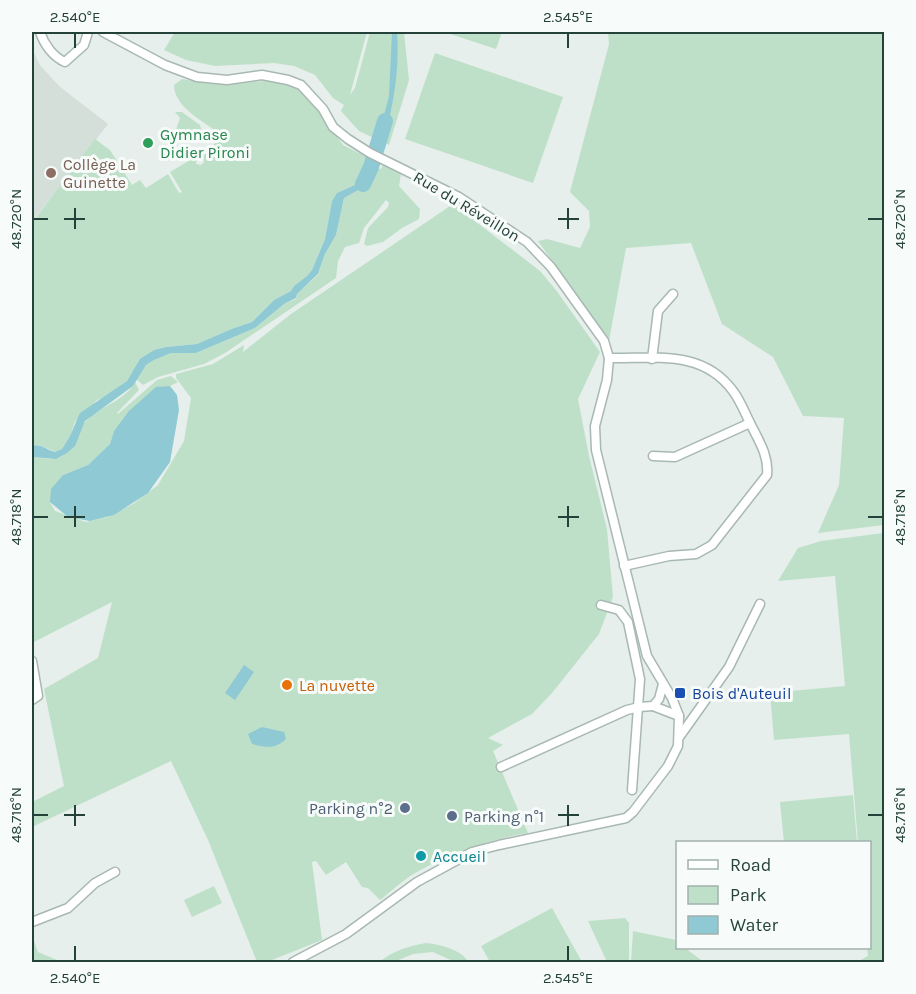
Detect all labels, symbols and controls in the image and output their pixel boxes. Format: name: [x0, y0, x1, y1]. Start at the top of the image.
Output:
text: 2.540°E: [50, 8, 100, 26]
text: 2.545°E: [543, 8, 593, 26]
place label: Gymnase Didier Pironi: [160, 125, 250, 162]
marker: Gymnase Didier Pironi: [141, 136, 155, 150]
place label: Collège La Guinette: [63, 155, 136, 192]
marker: Collège La Guinette: [44, 166, 58, 180]
street label: Rue du Réveillon: [410, 167, 523, 246]
text: 48.720°N: [7, 189, 25, 249]
text: 48.720°N: [891, 189, 909, 249]
text: 48.718°N: [7, 489, 25, 545]
text: 48.718°N: [891, 489, 909, 545]
place label: La nuvette: [299, 676, 375, 695]
marker: La nuvette: [280, 678, 294, 692]
place label: Bois d'Auteuil: [692, 684, 791, 703]
marker: Bois d'Auteuil: [673, 686, 687, 700]
text: 48.716°N: [7, 787, 25, 843]
text: 48.716°N: [891, 787, 909, 843]
place label: Parking n°2: [309, 799, 393, 818]
marker: Parking n°2: [398, 801, 412, 815]
place label: Parking n°1: [464, 807, 544, 826]
marker: Parking n°1: [445, 809, 459, 823]
legend: [676, 841, 871, 949]
place label: Accueil: [433, 847, 486, 866]
marker: Accueil: [414, 849, 428, 863]
text: Road: [730, 854, 771, 876]
text: Park: [730, 884, 767, 906]
text: Water: [730, 914, 778, 936]
text: 2.540°E: [50, 969, 100, 987]
text: 2.545°E: [543, 969, 593, 987]

